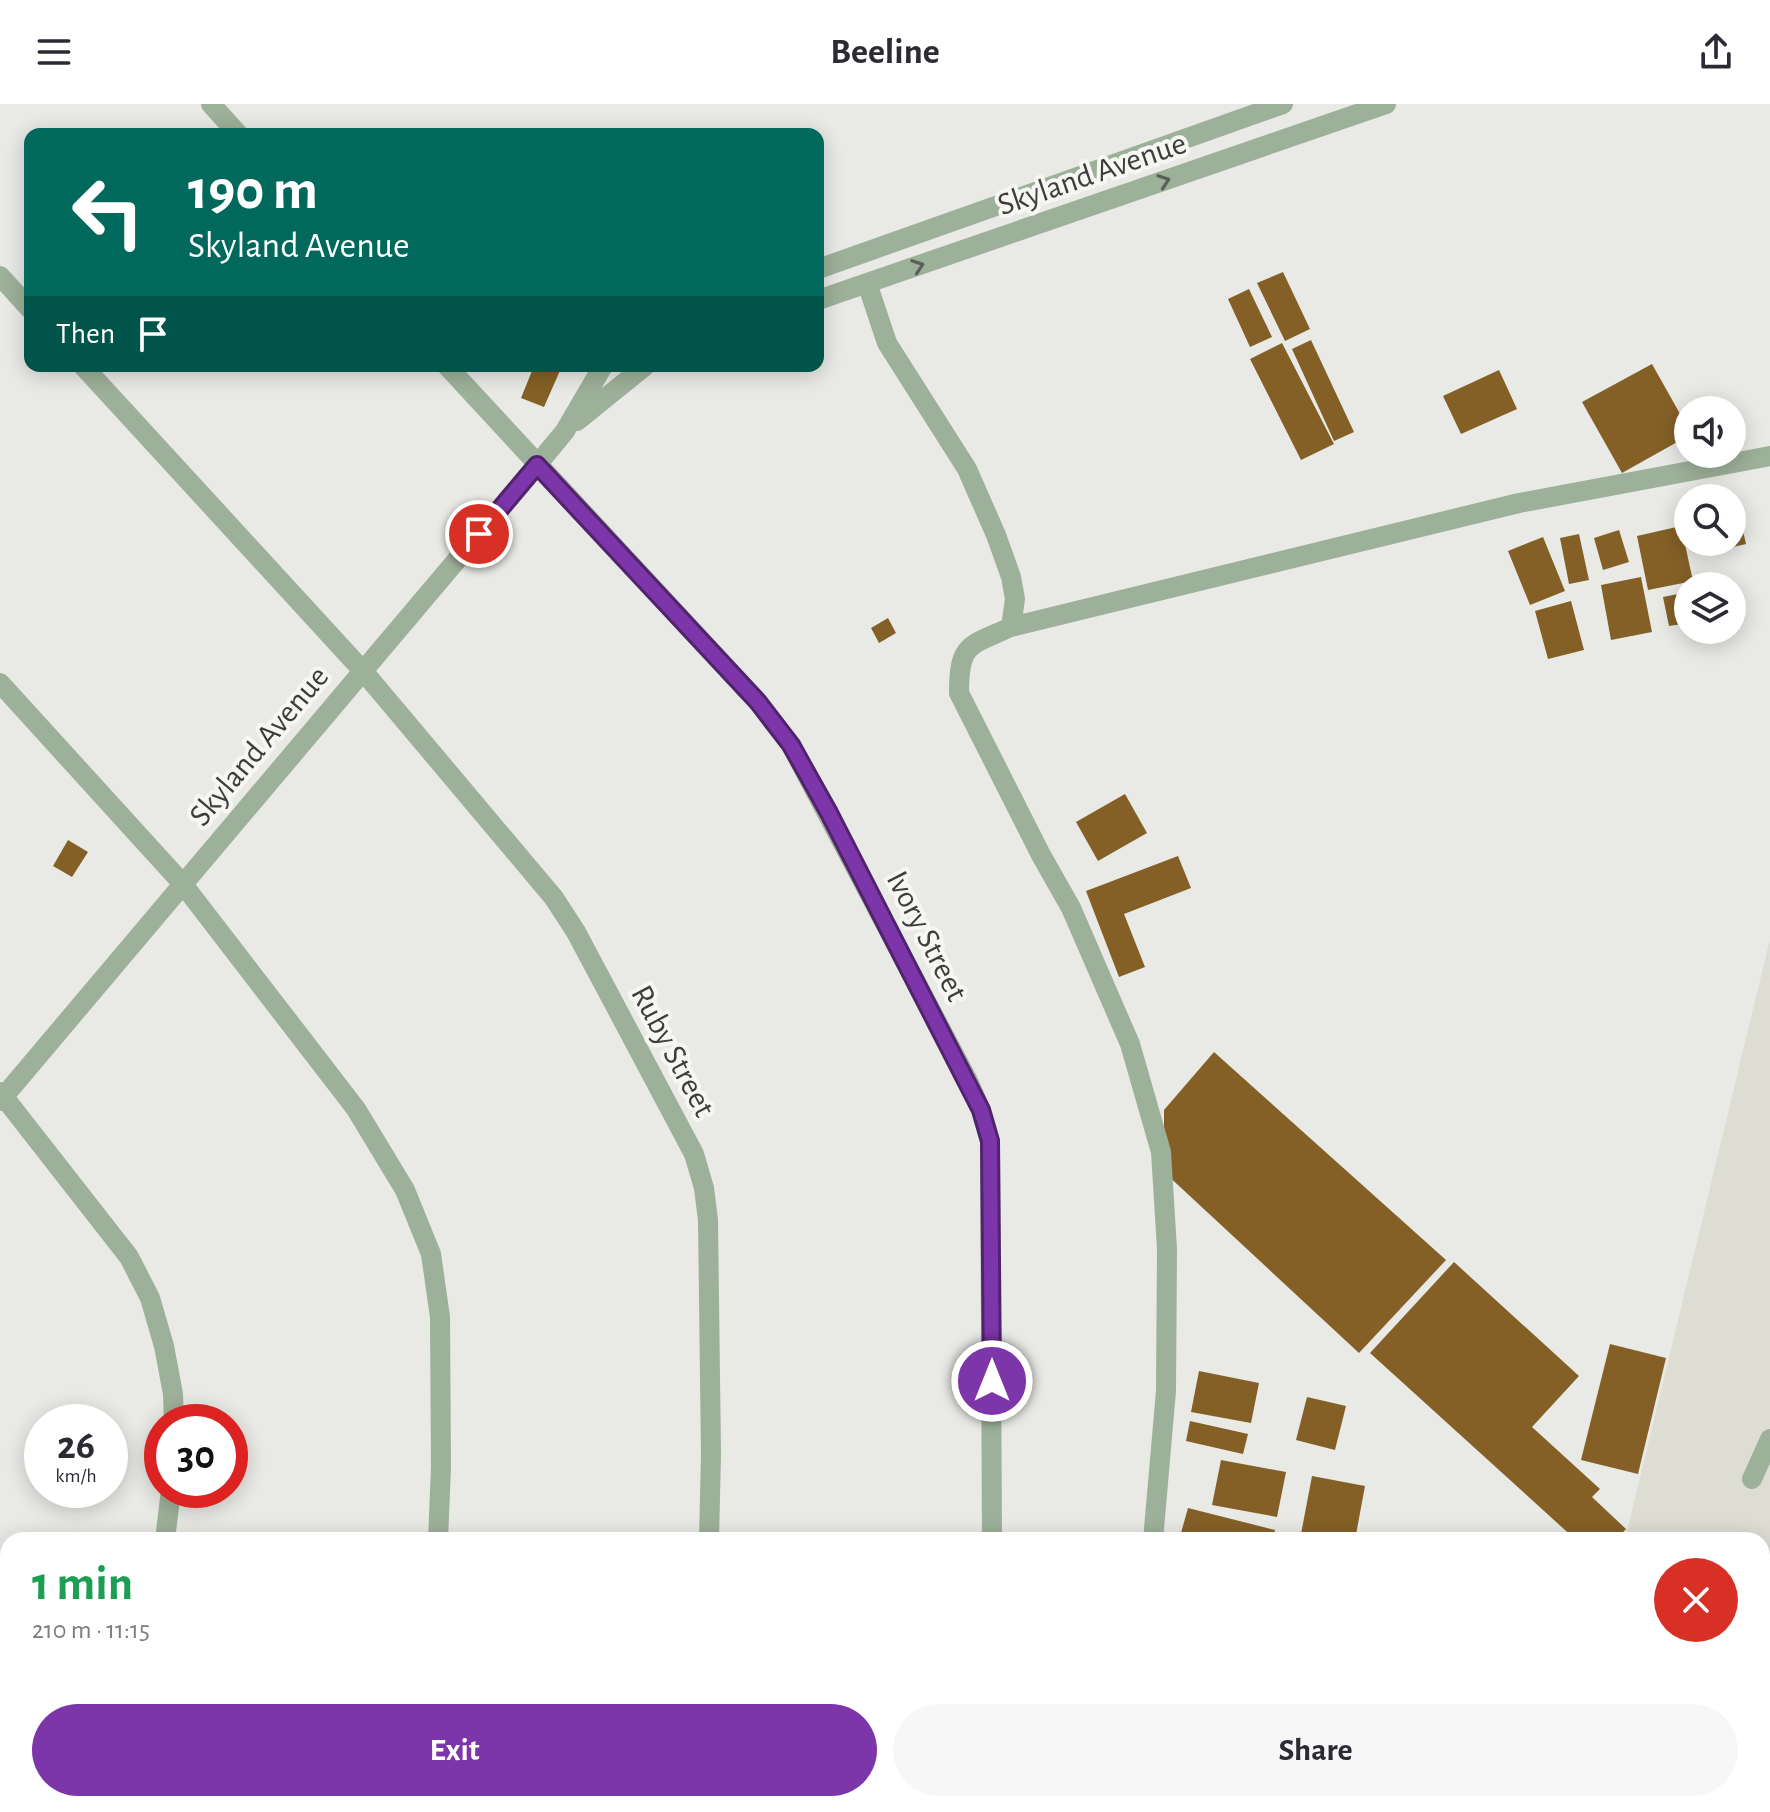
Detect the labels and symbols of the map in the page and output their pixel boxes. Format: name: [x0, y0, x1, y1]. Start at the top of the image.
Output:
street label: Skyland Avenue: [994, 127, 1190, 221]
one-way arrow: [1156, 174, 1170, 190]
one-way arrow: [910, 259, 924, 275]
pin: [445, 500, 513, 568]
street label: Skyland Avenue: [183, 660, 335, 832]
street label: Ivory Street: [881, 866, 973, 1006]
street label: Ruby Street: [625, 980, 721, 1122]
position arrow: [950, 1339, 1034, 1423]
speed limit sign: 30: [144, 1404, 248, 1508]

